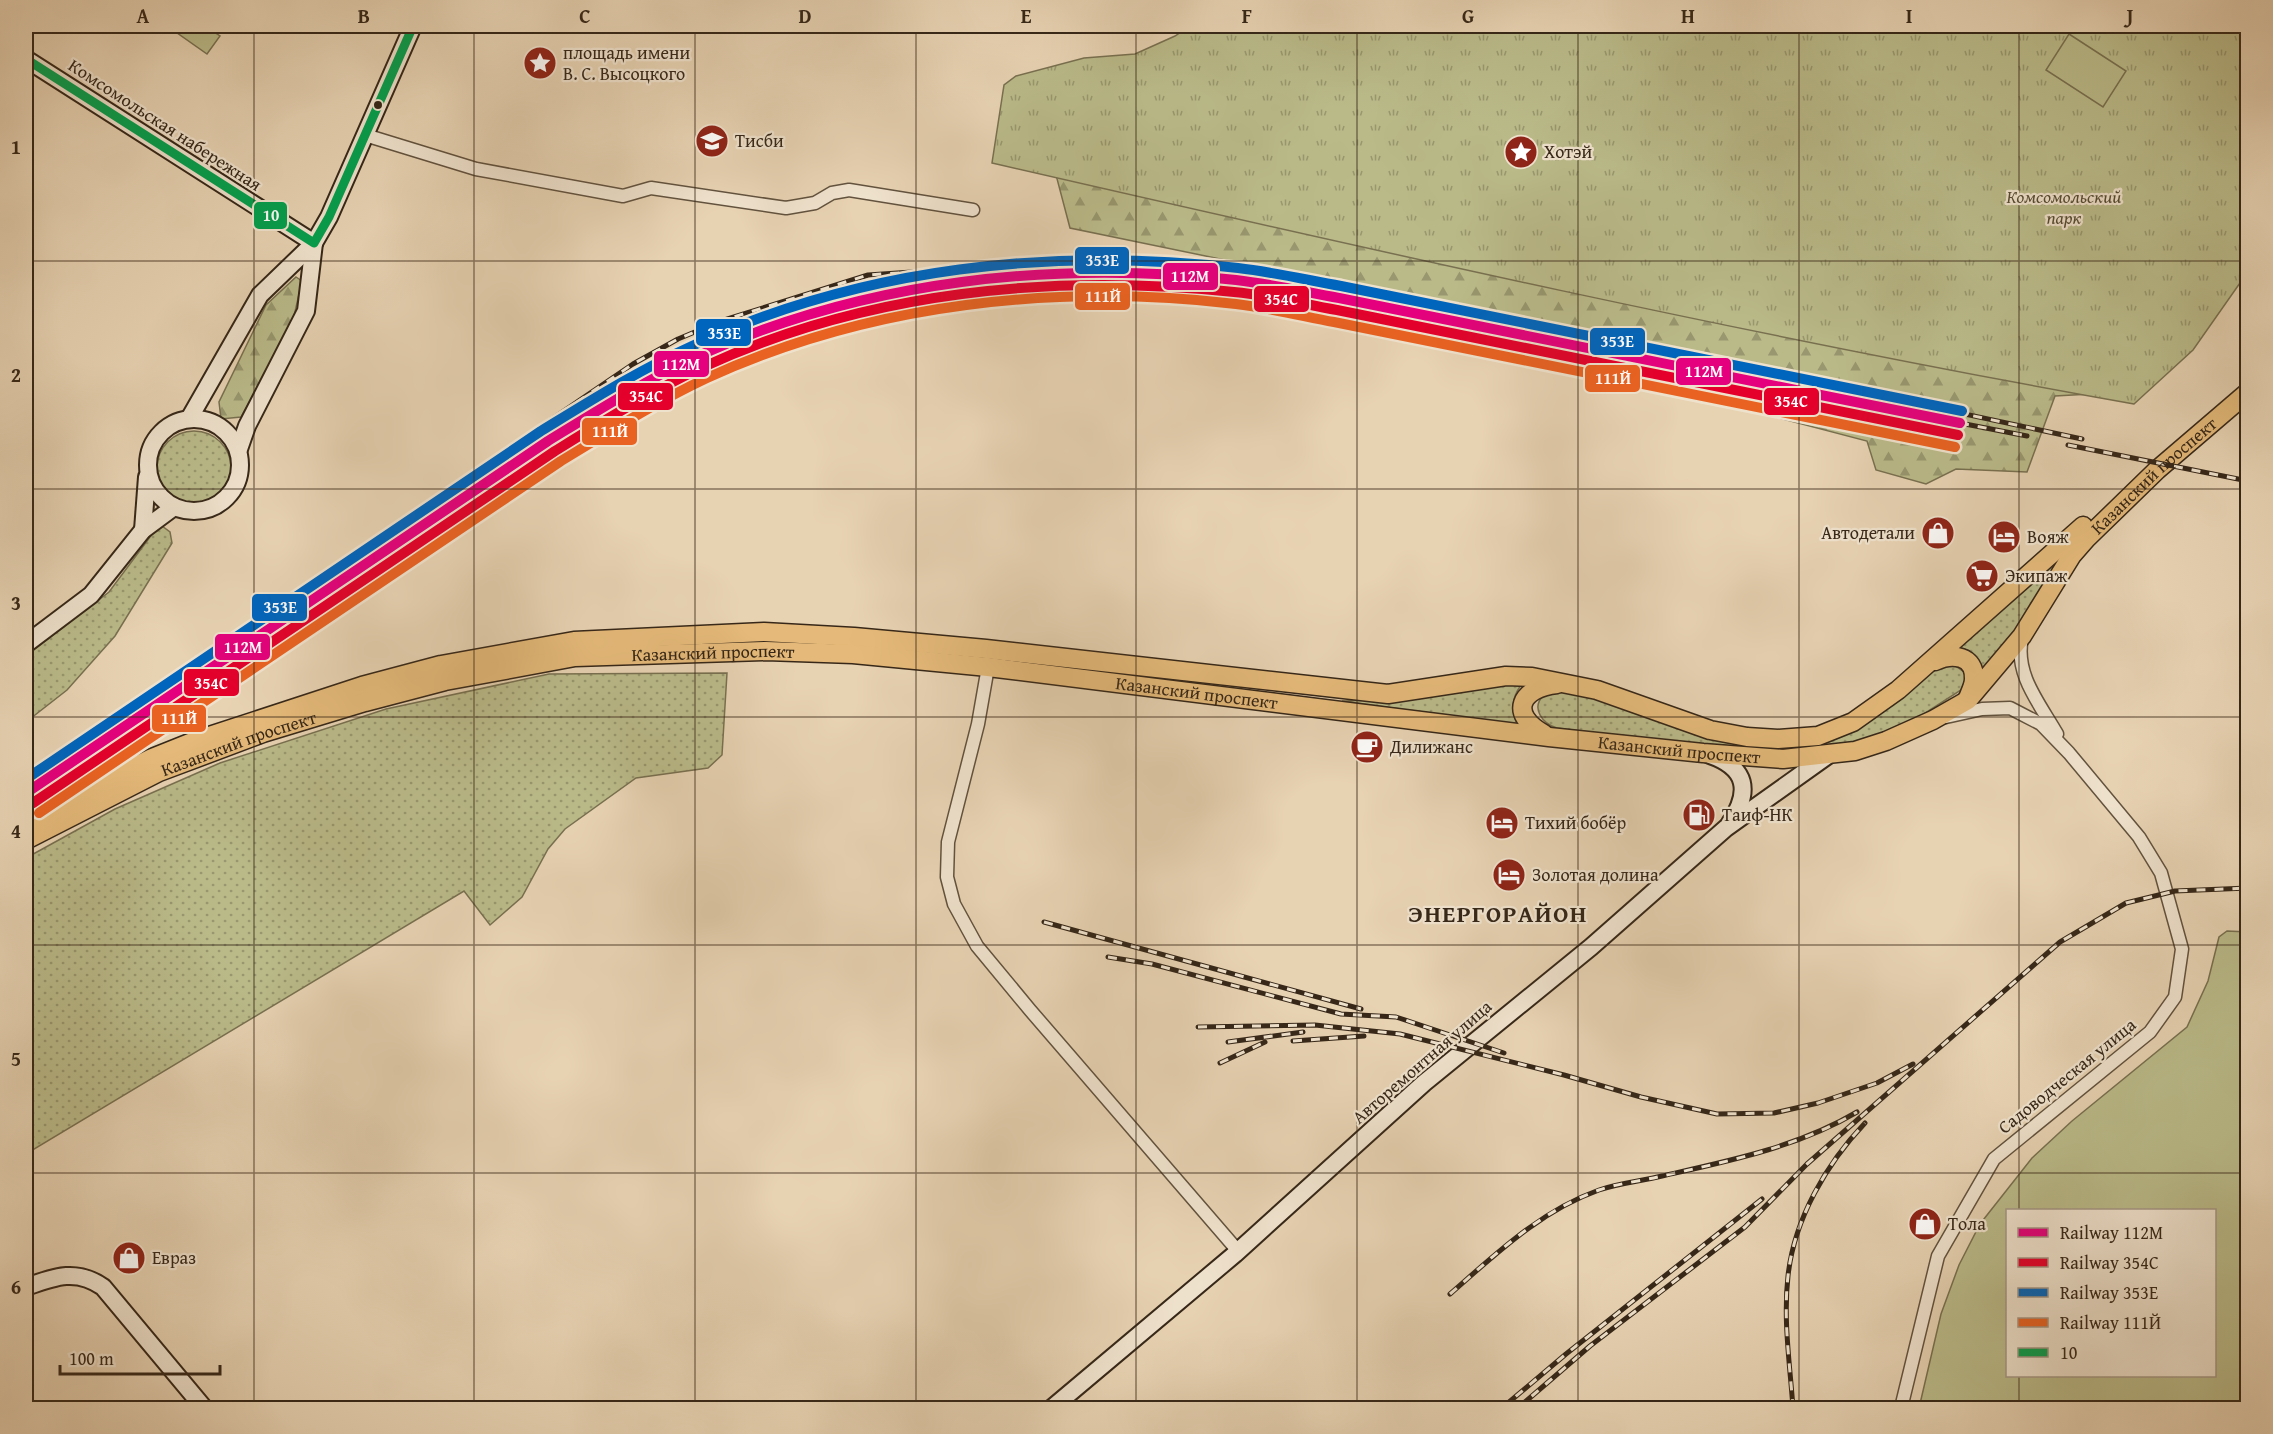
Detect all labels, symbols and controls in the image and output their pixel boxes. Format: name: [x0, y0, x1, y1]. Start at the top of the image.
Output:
text: A: [137, 1, 150, 30]
text: B: [358, 1, 370, 30]
text: C: [579, 1, 591, 30]
text: D: [798, 1, 812, 30]
text: E: [1021, 1, 1032, 30]
text: F: [1242, 1, 1252, 30]
text: G: [1462, 1, 1474, 30]
text: H: [1681, 1, 1695, 30]
text: I: [1906, 1, 1912, 30]
text: J: [2124, 1, 2134, 30]
place label: площадь имени В. С. Высоцкого: [563, 39, 690, 87]
place icon: площадь имени В. С. Высоцкого: [522, 45, 558, 81]
street label: Комсомольская набережная: [63, 52, 267, 197]
unlabelled marker: [372, 99, 384, 111]
school or university icon: Тисби: [694, 123, 730, 159]
place label: Тисби: [735, 127, 784, 154]
text: 1: [11, 132, 21, 161]
place icon: Хотэй: [1503, 134, 1539, 170]
place label: Хотэй: [1544, 138, 1592, 165]
park label: Комсомольский парк: [2006, 183, 2122, 231]
line badge: 10: [253, 201, 288, 230]
text: 10: [263, 203, 279, 227]
line badge: 353Е: [1074, 246, 1130, 275]
text: 353Е: [1085, 248, 1119, 272]
line badge: 112М: [1162, 262, 1219, 291]
text: 112М: [1171, 264, 1209, 288]
line badge: 111Й: [1074, 282, 1131, 311]
text: 111Й: [1085, 284, 1121, 308]
line badge: 354С: [1253, 285, 1310, 313]
text: 354С: [1264, 287, 1298, 311]
line badge: 353Е: [695, 318, 752, 347]
text: 353Е: [707, 321, 741, 345]
line badge: 353Е: [1589, 327, 1646, 356]
text: 353Е: [1600, 329, 1634, 353]
line badge: 112М: [653, 350, 710, 378]
text: 112М: [662, 352, 700, 376]
line badge: 112М: [1675, 357, 1732, 386]
text: 112М: [1685, 359, 1723, 383]
text: 2: [11, 360, 21, 389]
line badge: 111Й: [1584, 364, 1641, 393]
text: 111Й: [1595, 366, 1631, 390]
line badge: 354С: [617, 382, 674, 411]
text: 354С: [629, 384, 663, 408]
line badge: 354С: [1763, 387, 1820, 416]
text: 354С: [1774, 389, 1808, 413]
street label: Казанский проспект: [2084, 410, 2223, 540]
line badge: 111Й: [581, 417, 638, 446]
text: 111Й: [592, 419, 628, 443]
shop icon: Автодетали: [1920, 515, 1956, 551]
place label: Автодетали: [1821, 519, 1915, 546]
hotel icon: Вояж: [1986, 519, 2022, 555]
place label: Вояж: [2027, 523, 2070, 550]
supermarket icon: Экипаж: [1964, 558, 2000, 594]
place label: Экипаж: [2005, 562, 2068, 589]
text: 3: [11, 588, 21, 617]
line badge: 353Е: [251, 593, 308, 622]
text: 353Е: [263, 595, 297, 619]
line badge: 112М: [214, 633, 271, 661]
text: 112М: [224, 635, 262, 659]
street label: Казанский проспект: [631, 637, 795, 668]
line badge: 354С: [183, 668, 240, 697]
street label: Казанский проспект: [1114, 669, 1280, 716]
text: 354С: [194, 671, 228, 695]
street label: Казанский проспект: [157, 703, 320, 783]
line badge: 111Й: [151, 704, 207, 733]
text: 111Й: [161, 706, 197, 730]
street label: Казанский проспект: [1597, 728, 1762, 770]
cafe icon: Дилижанс: [1349, 729, 1385, 765]
place label: Дилижанс: [1389, 733, 1473, 760]
fuel station icon: Таиф-НК: [1681, 797, 1717, 833]
place label: Таиф-НК: [1722, 801, 1793, 828]
hotel icon: Тихий бобёр: [1484, 805, 1520, 841]
place label: Тихий бобёр: [1525, 809, 1626, 836]
text: 4: [11, 816, 21, 845]
hotel icon: Золотая долина: [1491, 857, 1527, 893]
place label: Золотая долина: [1532, 861, 1659, 888]
district label: ЭНЕРГОРАЙОН: [1408, 896, 1588, 931]
street label: Авторемонтная улица: [1346, 993, 1498, 1130]
street label: Садоводческая улица: [1992, 1011, 2142, 1140]
text: 5: [11, 1044, 21, 1073]
shop icon: Тола: [1907, 1206, 1943, 1242]
legend: [2006, 1209, 2216, 1377]
place label: Тола: [1948, 1210, 1986, 1237]
text: Railway 112М: [2060, 1219, 2163, 1246]
shop icon: Евраз: [111, 1240, 147, 1276]
place label: Евраз: [152, 1244, 196, 1271]
text: Railway 354С: [2060, 1249, 2159, 1276]
text: 6: [11, 1272, 21, 1301]
text: Railway 353Е: [2060, 1279, 2158, 1306]
text: Railway 111Й: [2060, 1309, 2161, 1336]
scale bar: [60, 1338, 220, 1376]
text: 10: [2060, 1339, 2078, 1366]
text: 100 m: [69, 1345, 114, 1372]

